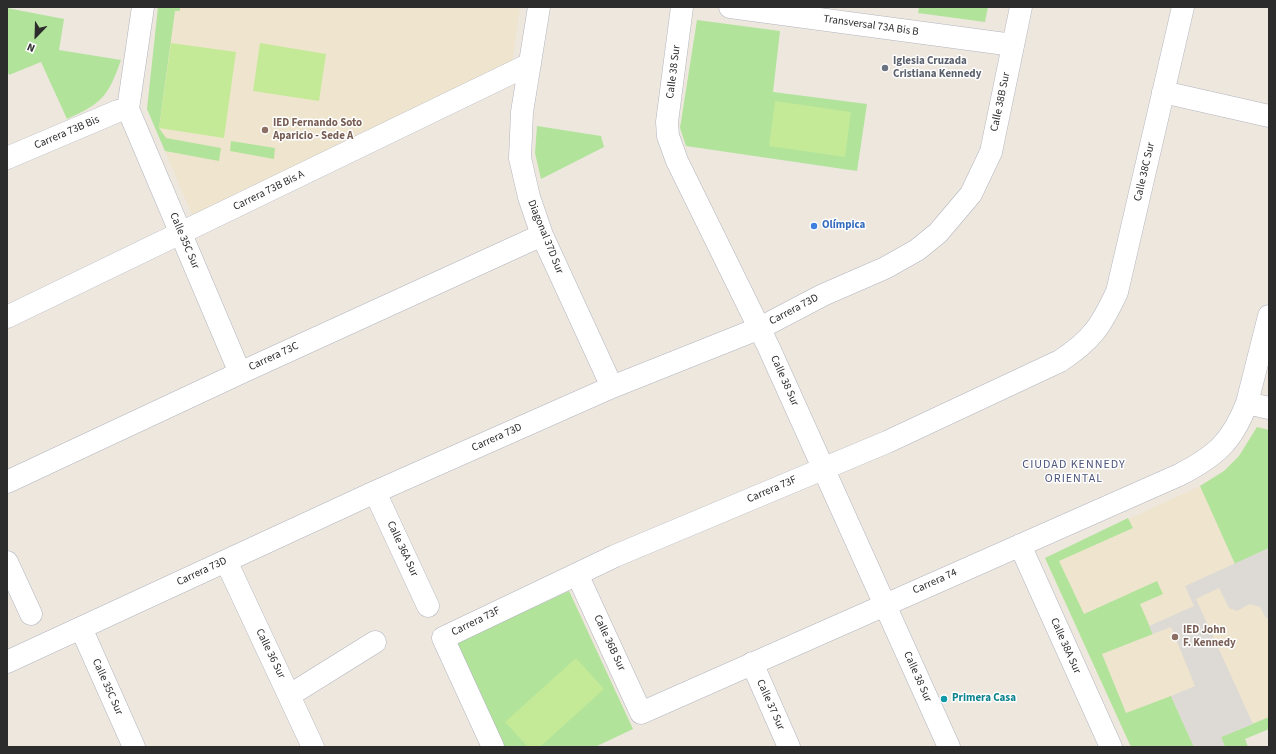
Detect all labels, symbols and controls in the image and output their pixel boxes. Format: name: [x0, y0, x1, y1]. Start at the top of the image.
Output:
street label: Transversal 73A Bis B: [822, 13, 920, 39]
north arrow: [16, 16, 56, 56]
text: N: [25, 39, 37, 56]
street label: Calle 38 Sur: [664, 44, 684, 100]
place label: Iglesia Cruzada Cristiana Kennedy: [893, 55, 981, 81]
marker: Iglesia Cruzada Cristiana Kennedy: [880, 63, 890, 73]
street label: Calle 38B Sur: [988, 71, 1014, 133]
street label: Carrera 73B Bis: [32, 113, 102, 153]
place label: IED Fernando Soto Aparicio - Sede A: [273, 117, 362, 143]
marker: IED Fernando Soto Aparicio - Sede A: [260, 125, 270, 135]
street label: Calle 38C Sur: [1132, 141, 1158, 203]
street label: Carrera 73B Bis A: [231, 168, 307, 214]
street label: Diagonal 37D Sur: [524, 198, 566, 276]
street label: Calle 35C Sur: [166, 211, 202, 271]
place label: Olímpica: [822, 219, 865, 233]
marker: Olímpica: [809, 221, 819, 231]
street label: Carrera 73D: [767, 292, 821, 328]
street label: Carrera 73C: [247, 340, 301, 374]
street label: Calle 38 Sur: [767, 354, 801, 408]
street label: Carrera 73D: [470, 421, 524, 455]
district label: CIUDAD KENNEDY ORIENTAL: [1022, 458, 1126, 486]
street label: Carrera 73F: [745, 474, 799, 506]
street label: Calle 36A Sur: [383, 519, 421, 579]
street label: Carrera 73D: [175, 555, 229, 589]
street label: Carrera 74: [911, 566, 959, 598]
street label: Carrera 73F: [450, 605, 502, 639]
street label: Calle 36B Sur: [590, 613, 628, 673]
street label: Calle 38A Sur: [1047, 616, 1083, 676]
place label: IED John F. Kennedy: [1183, 624, 1236, 650]
street label: Calle 36 Sur: [252, 627, 288, 681]
marker: IED John F. Kennedy: [1170, 632, 1180, 642]
street label: Calle 38 Sur: [900, 650, 934, 704]
street label: Calle 35C Sur: [89, 657, 125, 717]
street label: Calle 37 Sur: [753, 678, 787, 732]
place label: Primera Casa: [952, 692, 1016, 706]
marker: Primera Casa: [939, 694, 949, 704]

